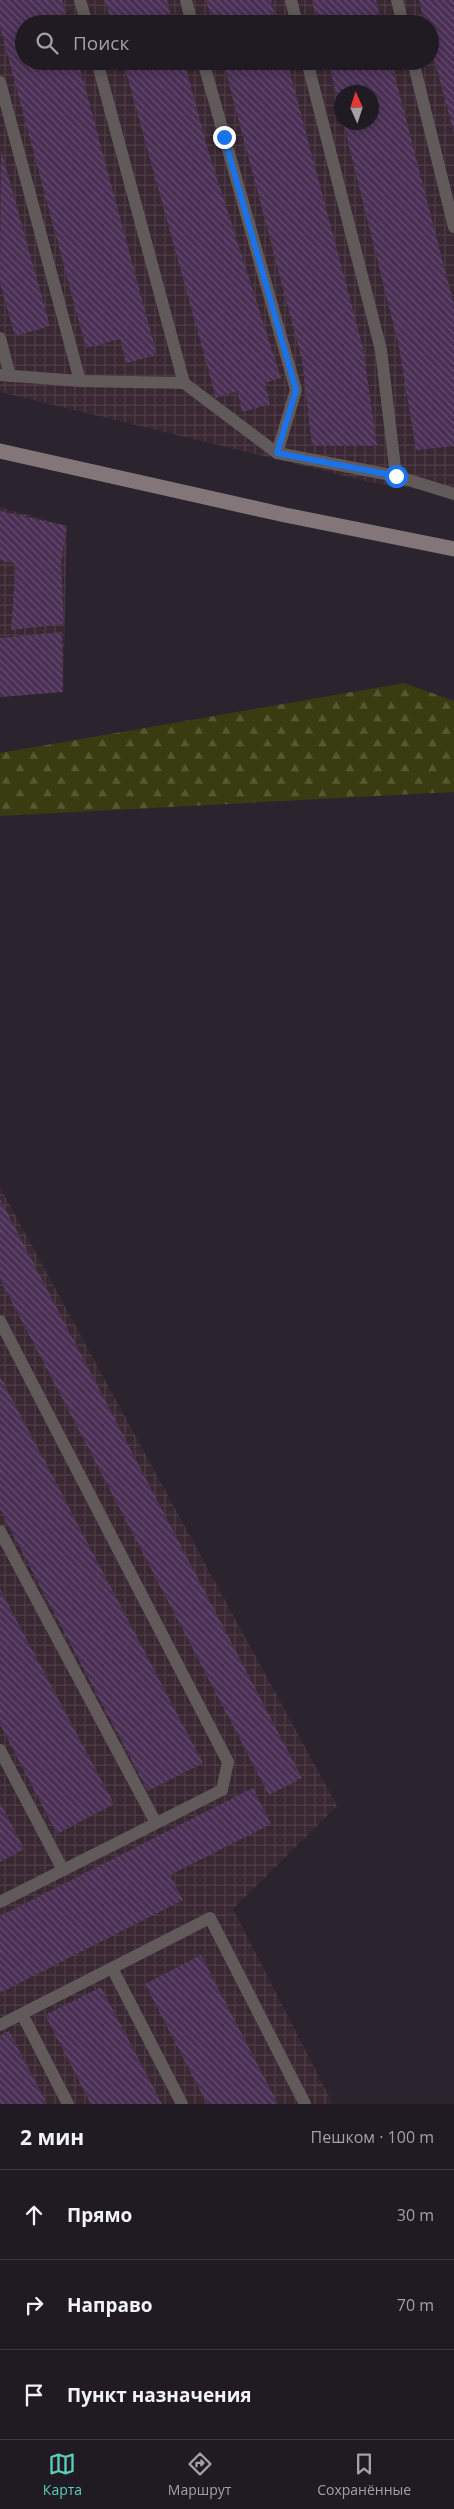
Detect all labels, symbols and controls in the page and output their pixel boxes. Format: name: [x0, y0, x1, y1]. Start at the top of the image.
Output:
search box: [15, 15, 439, 70]
icon: search: [33, 29, 61, 57]
text: Поиск: [73, 30, 129, 56]
north arrow: [334, 85, 379, 130]
route end: [213, 126, 236, 149]
route start: [385, 465, 408, 488]
text: 2 мин: [20, 2123, 84, 2151]
text: Пешком · 100 m: [311, 2126, 434, 2148]
icon: ahead: [20, 2201, 48, 2229]
text: Прямо: [67, 2202, 132, 2228]
text: 30 m: [397, 2204, 434, 2226]
icon: right: [20, 2291, 48, 2319]
text: Направо: [67, 2292, 153, 2318]
text: 70 m: [397, 2294, 434, 2316]
icon: arrive: [20, 2381, 48, 2409]
text: Пункт назначения: [67, 2382, 252, 2408]
tab: Карта: [43, 2450, 82, 2499]
tab: Маршрут: [168, 2450, 231, 2499]
tab: Сохранённые: [317, 2450, 411, 2499]

